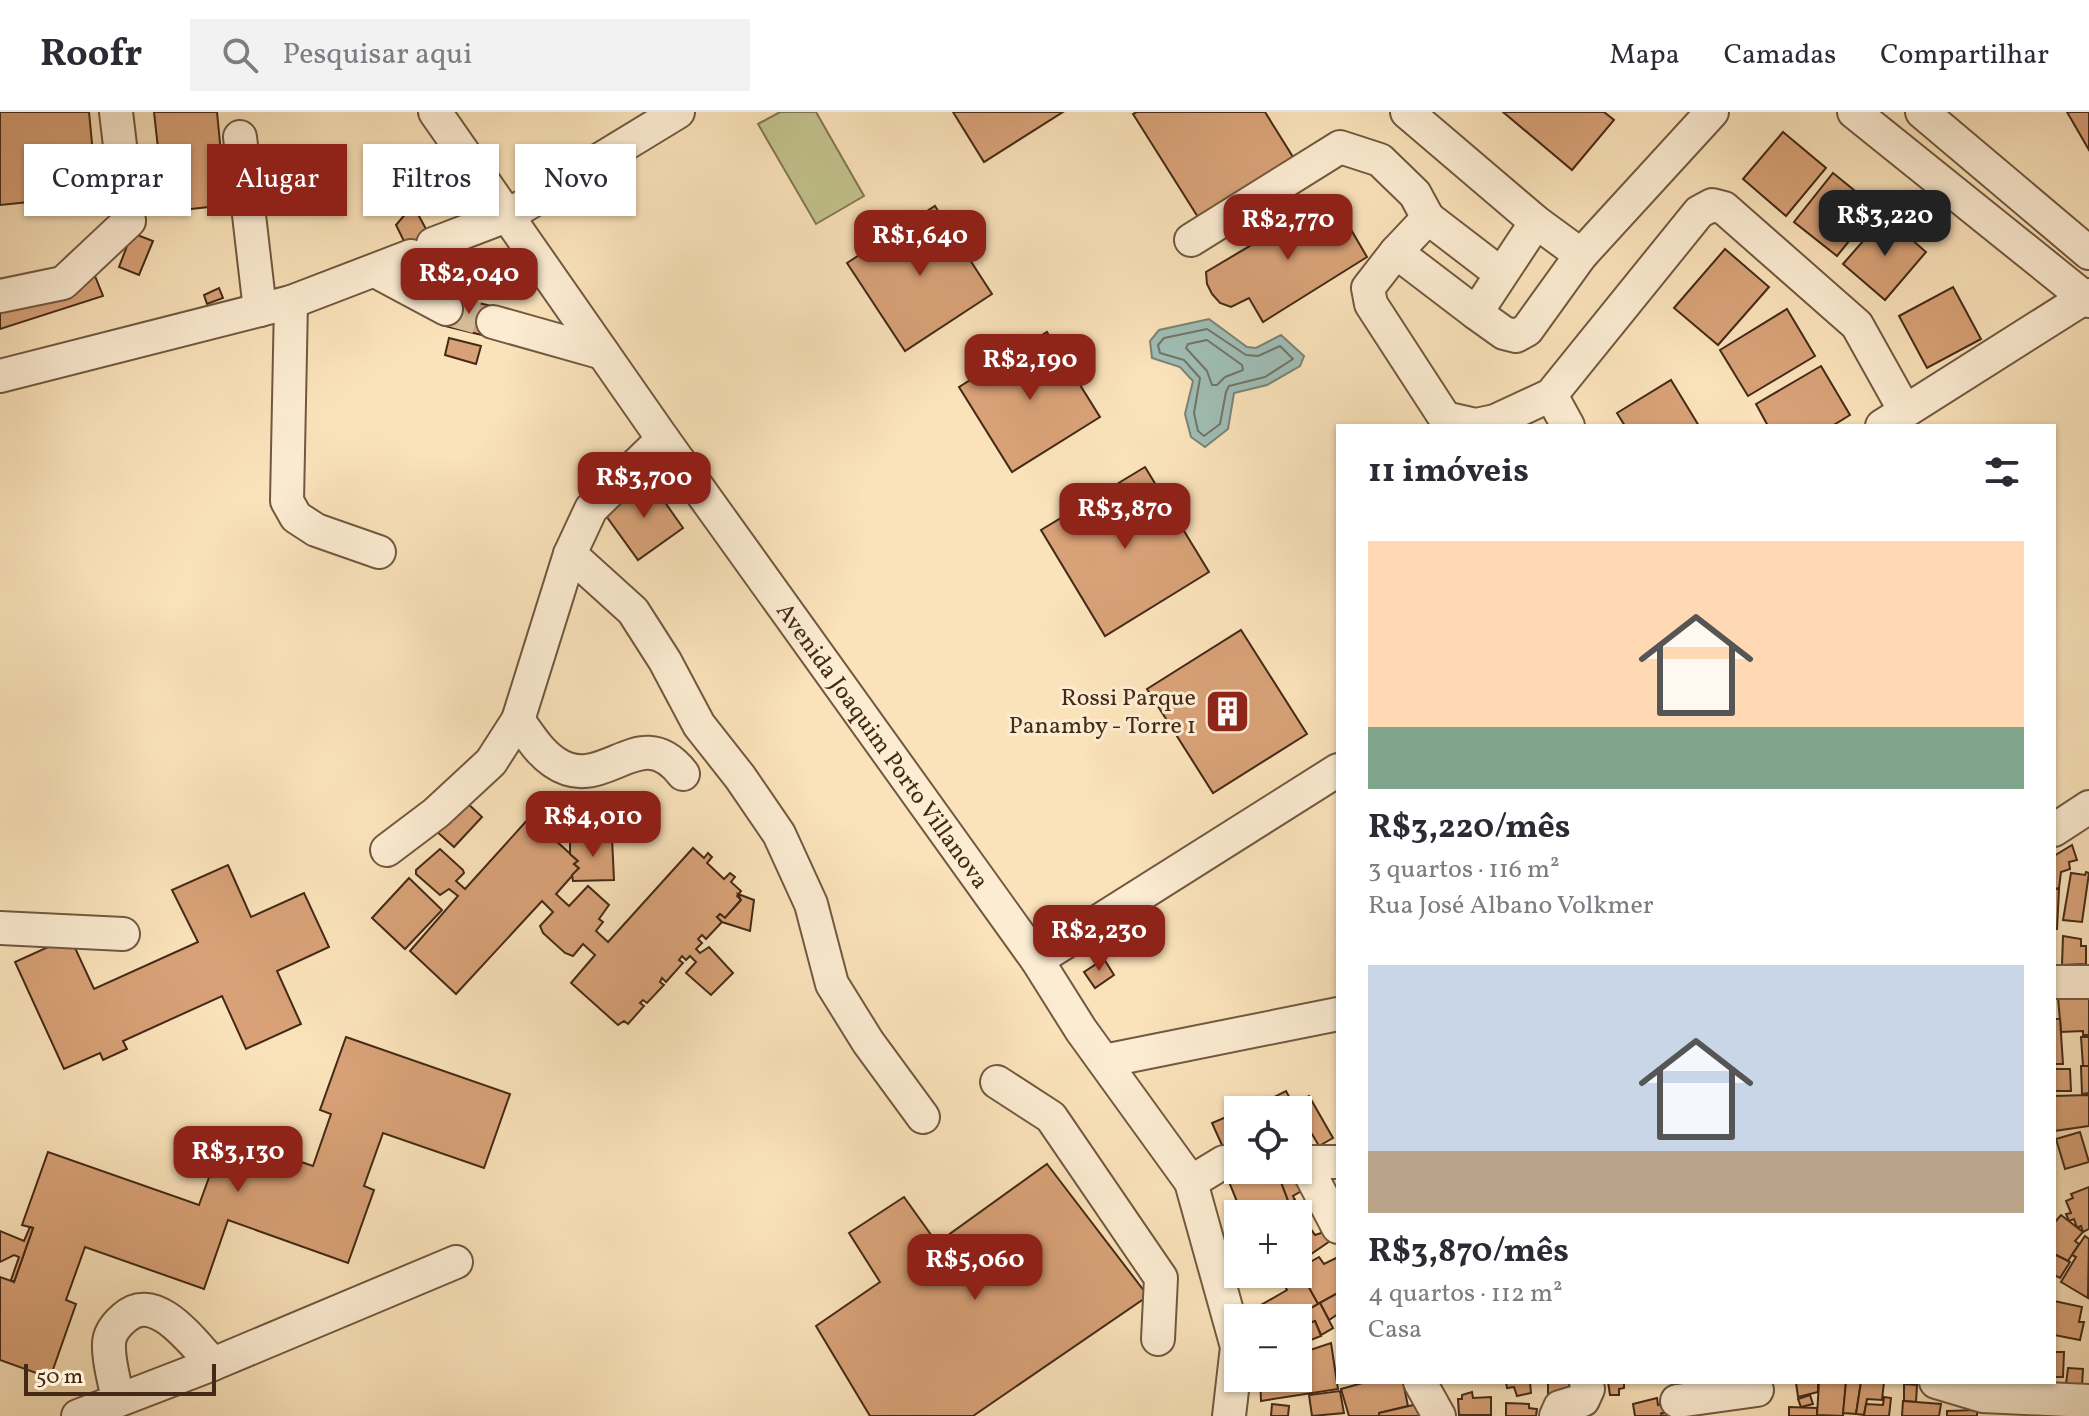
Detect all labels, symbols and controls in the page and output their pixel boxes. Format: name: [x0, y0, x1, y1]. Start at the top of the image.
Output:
search box: [190, 19, 750, 91]
text: Roofr: [40, 29, 142, 82]
icon: search: [218, 33, 262, 77]
text: Pesquisar aqui: [282, 34, 472, 76]
text: Mapa: [1610, 36, 1680, 75]
text: Camadas: [1724, 36, 1836, 75]
text: Compartilhar: [1880, 36, 2049, 75]
chip: Comprar: [24, 144, 191, 216]
chip: Alugar: [207, 144, 347, 216]
chip: Filtros: [363, 144, 499, 216]
chip: Novo: [515, 144, 636, 216]
pin: R$3,220: [1811, 190, 1959, 258]
pin: R$2,770: [1214, 194, 1362, 262]
text: R$3,220: [1837, 198, 1933, 234]
text: R$2,770: [1242, 202, 1334, 238]
pin: R$1,640: [846, 210, 994, 278]
text: R$1,640: [872, 218, 968, 254]
pin: R$2,040: [395, 248, 543, 316]
text: R$2,040: [419, 256, 519, 292]
pin: R$2,190: [956, 334, 1104, 402]
text: R$2,190: [983, 342, 1077, 378]
text: 11 imóveis: [1368, 449, 1529, 496]
icon: filters: [1980, 450, 2024, 494]
pin: R$3,700: [570, 452, 718, 520]
text: R$3,700: [596, 460, 692, 496]
pin: R$3,870: [1051, 483, 1199, 551]
text: R$3,870: [1077, 491, 1173, 527]
icon: home: [1624, 593, 1768, 737]
street label: Avenida Joaquim Porto Villanova: [767, 596, 996, 897]
place label: Rossi Parque Panamby - Torre 1: [1009, 682, 1196, 744]
building icon: Rossi Parque Panamby - Torre 1: [1203, 687, 1251, 735]
pin: R$4,010: [519, 791, 667, 859]
text: R$4,010: [544, 799, 642, 835]
text: R$3,220/mês: [1368, 805, 1571, 852]
text: 3 quartos · 116 m²: [1368, 852, 1560, 888]
text: Rua José Albano Volkmer: [1368, 888, 1654, 924]
pin: R$2,230: [1025, 905, 1173, 973]
text: R$2,230: [1051, 913, 1147, 949]
icon: home: [1624, 1017, 1768, 1161]
map controls: [1224, 1096, 1312, 1392]
button: locate: [1224, 1096, 1312, 1184]
pin: R$3,130: [164, 1126, 312, 1194]
text: R$3,130: [192, 1134, 284, 1170]
button: +: [1224, 1200, 1312, 1288]
text: R$3,870/mês: [1368, 1229, 1569, 1276]
pin: R$5,060: [901, 1234, 1049, 1302]
text: R$5,060: [925, 1242, 1025, 1278]
text: 4 quartos · 112 m²: [1368, 1276, 1563, 1312]
button: −: [1224, 1304, 1312, 1392]
text: Casa: [1368, 1312, 1422, 1348]
scale bar: [24, 1360, 216, 1396]
text: 50 m: [36, 1362, 83, 1393]

